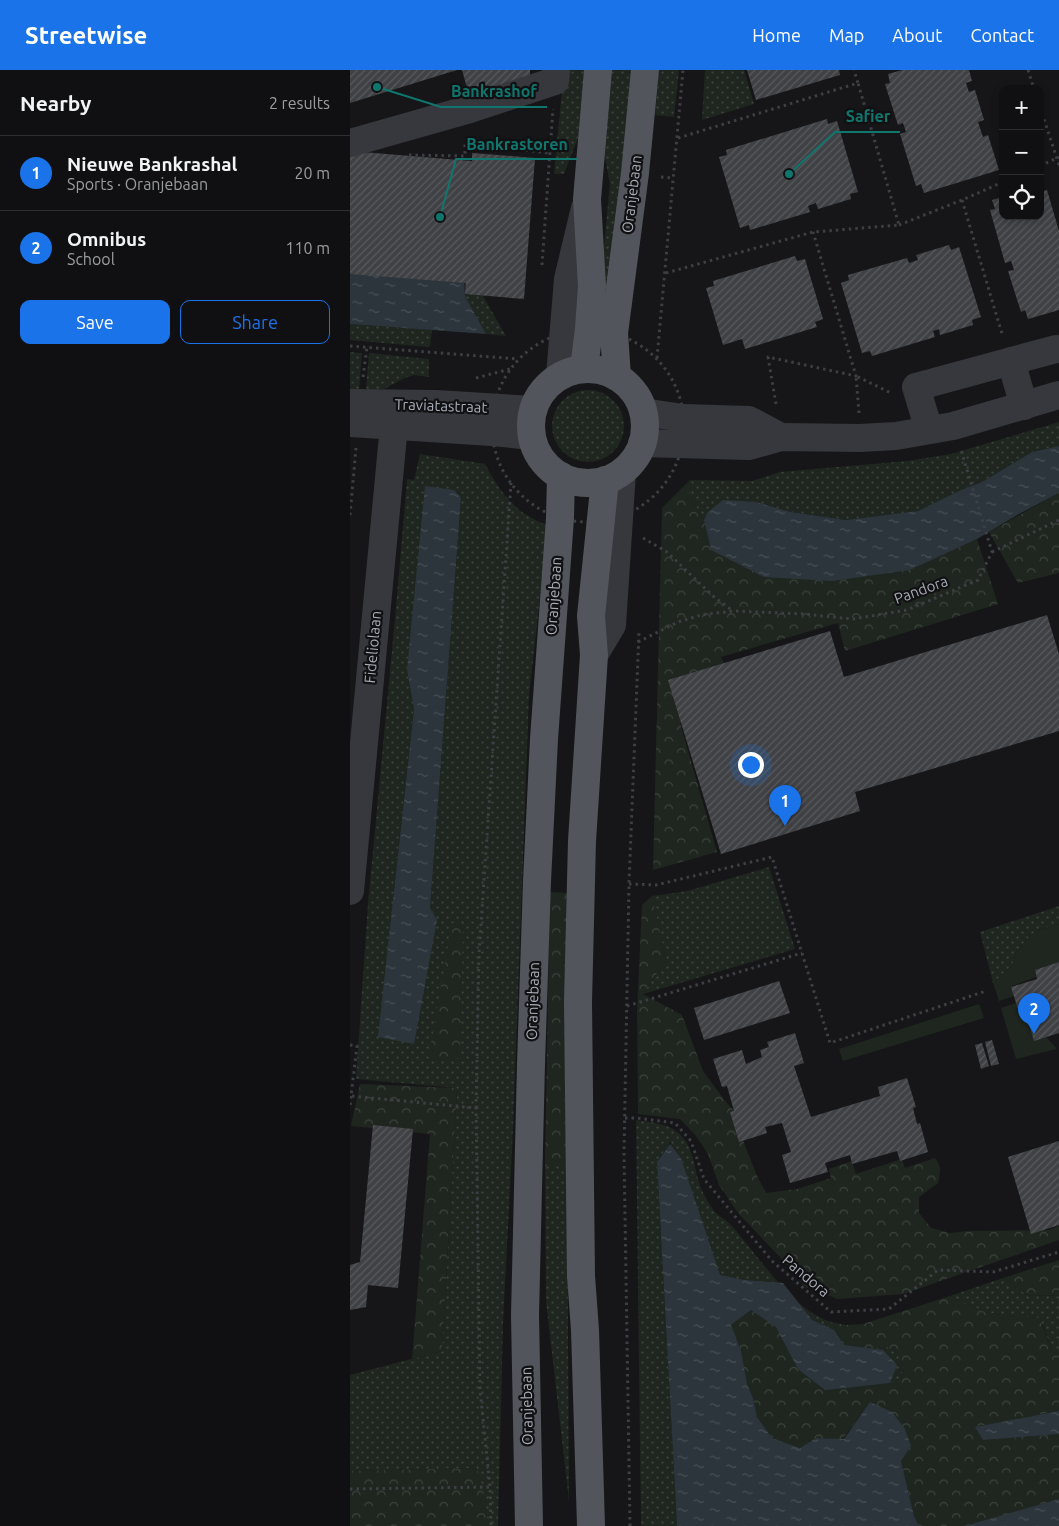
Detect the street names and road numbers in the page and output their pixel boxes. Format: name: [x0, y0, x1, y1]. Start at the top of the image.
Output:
street label: Oranjebaan: [618, 154, 645, 234]
street label: Traviatastraat: [394, 395, 488, 416]
street label: Oranjebaan: [542, 556, 565, 636]
street label: Pandora: [892, 572, 950, 607]
street label: Fideliolaan: [361, 610, 384, 684]
street label: Oranjebaan: [523, 962, 542, 1040]
street label: Pandora: [779, 1251, 833, 1300]
street label: Oranjebaan: [517, 1367, 536, 1445]

